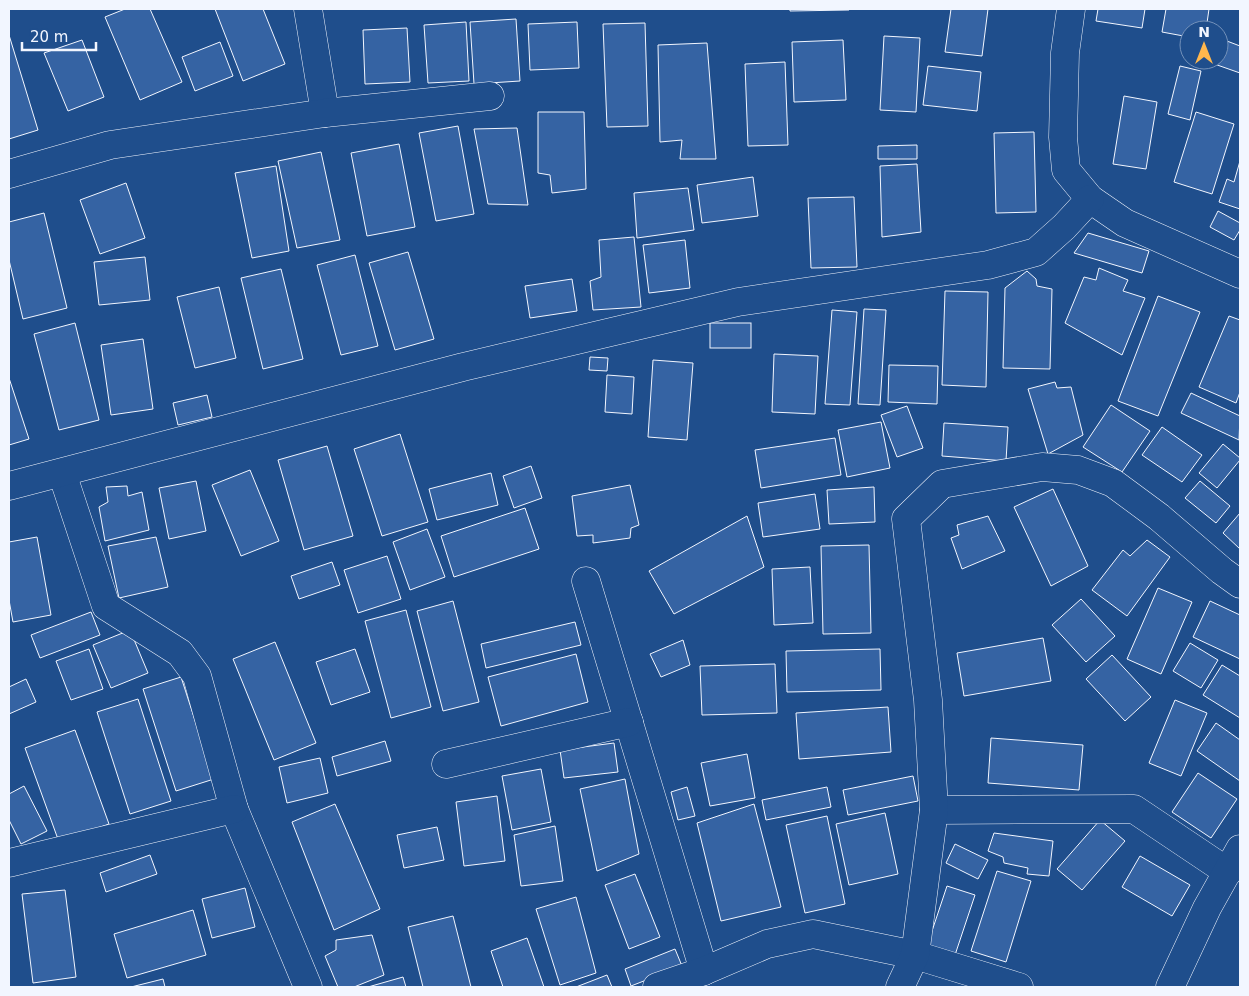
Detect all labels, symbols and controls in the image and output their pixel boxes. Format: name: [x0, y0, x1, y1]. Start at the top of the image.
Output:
scale bar: [22, 20, 96, 52]
north arrow: [1179, 20, 1229, 70]
text: N: [1198, 24, 1210, 40]
text: 20 m: [30, 28, 68, 46]

